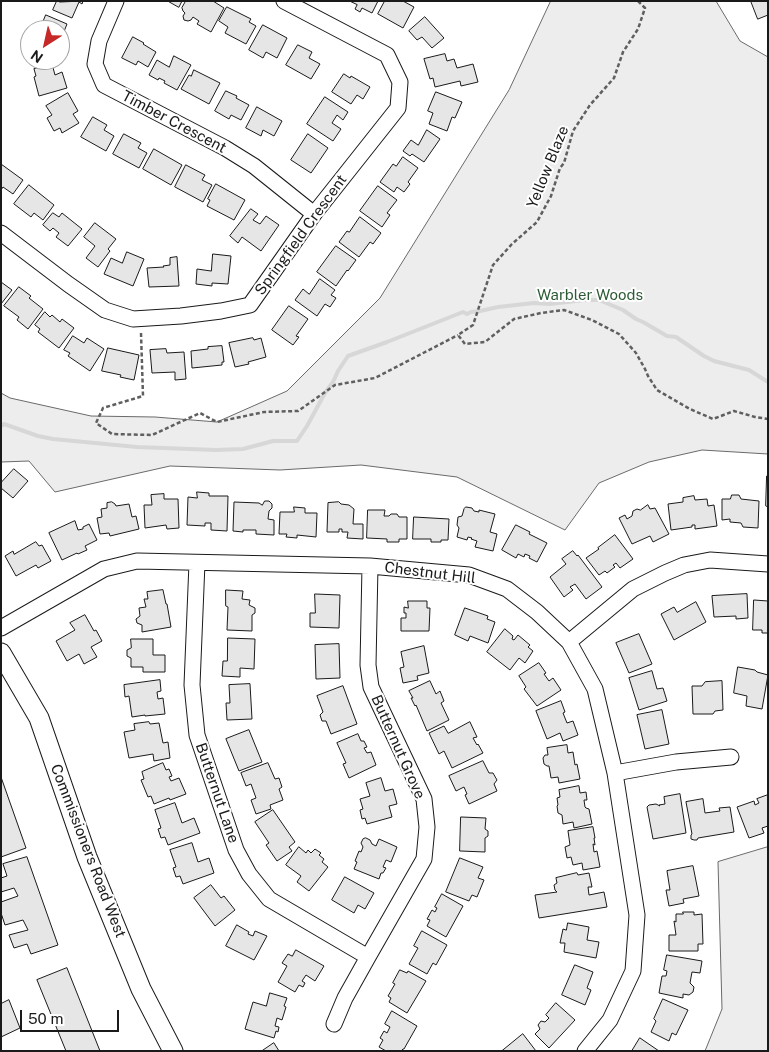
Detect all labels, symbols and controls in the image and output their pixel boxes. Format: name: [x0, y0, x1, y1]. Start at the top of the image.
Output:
north arrow: [20, 20, 70, 70]
text: N: [28, 47, 46, 66]
street label: Timber Crescent: [119, 87, 229, 157]
street label: Yellow Blaze: [523, 123, 573, 211]
street label: Springfield Crescent: [251, 171, 351, 299]
park label: Warbler Woods: [537, 286, 643, 304]
street label: Chestnut Hill: [383, 558, 477, 588]
street label: Butternut Grove: [367, 692, 429, 802]
street label: Butternut Lane: [191, 741, 243, 845]
street label: Commissioners Road West: [47, 762, 129, 940]
scale bar: [22, 1000, 121, 1032]
text: 50 m: [28, 1010, 63, 1027]

